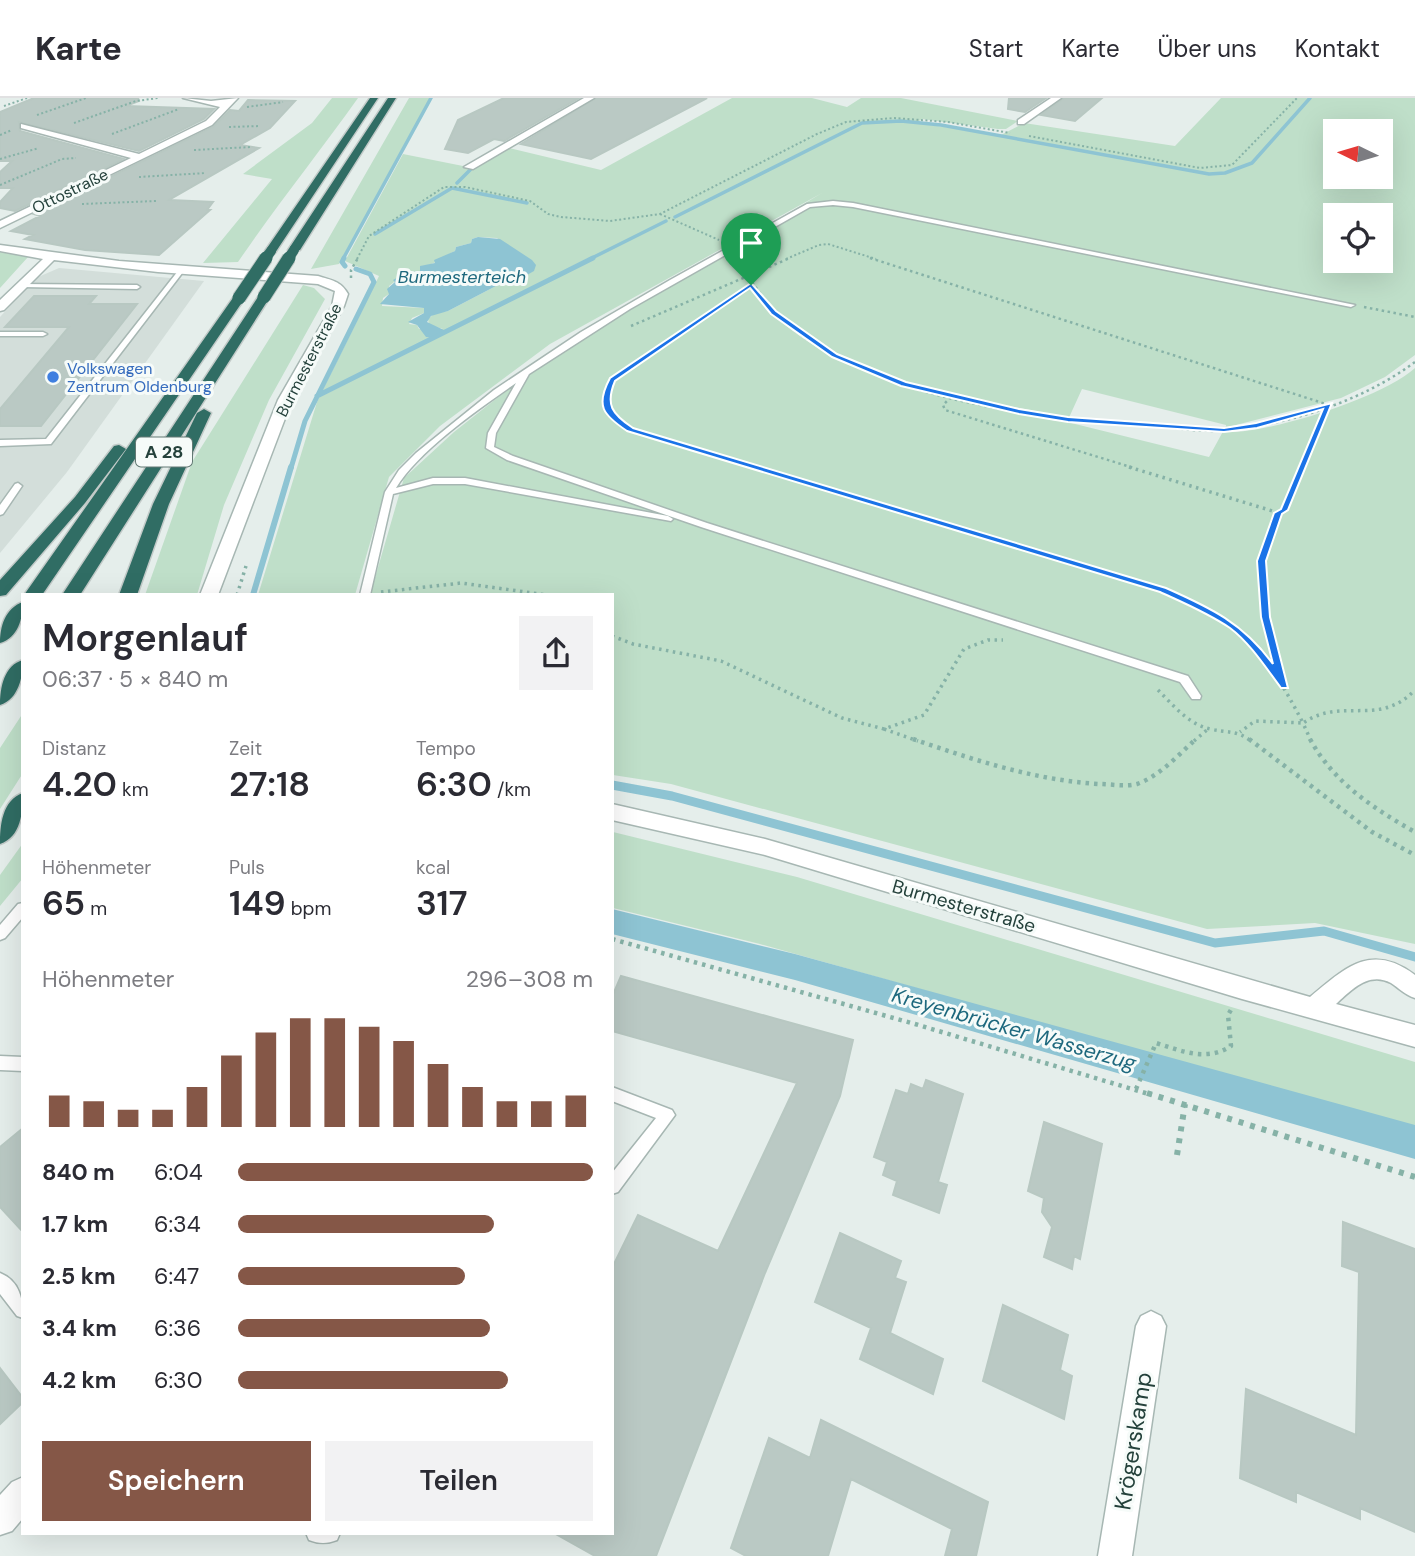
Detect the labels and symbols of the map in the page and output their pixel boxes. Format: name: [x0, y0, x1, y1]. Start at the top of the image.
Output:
north arrow: [1323, 119, 1393, 189]
street label: Ottostraße: [28, 164, 112, 218]
pin: [721, 213, 781, 285]
water label: Burmesterteich: [398, 265, 526, 289]
street label: Burmesterstraße: [271, 300, 347, 420]
place label: Volkswagen Zentrum Oldenburg: [67, 358, 212, 397]
marker: Volkswagen Zentrum Oldenburg: [45, 369, 61, 385]
road number: A 28: [136, 438, 192, 466]
street label: Burmesterstraße: [889, 874, 1039, 938]
water label: Kreyenbrücker Wasserzug: [889, 981, 1140, 1077]
street label: Krögerskamp: [1107, 1370, 1159, 1512]

